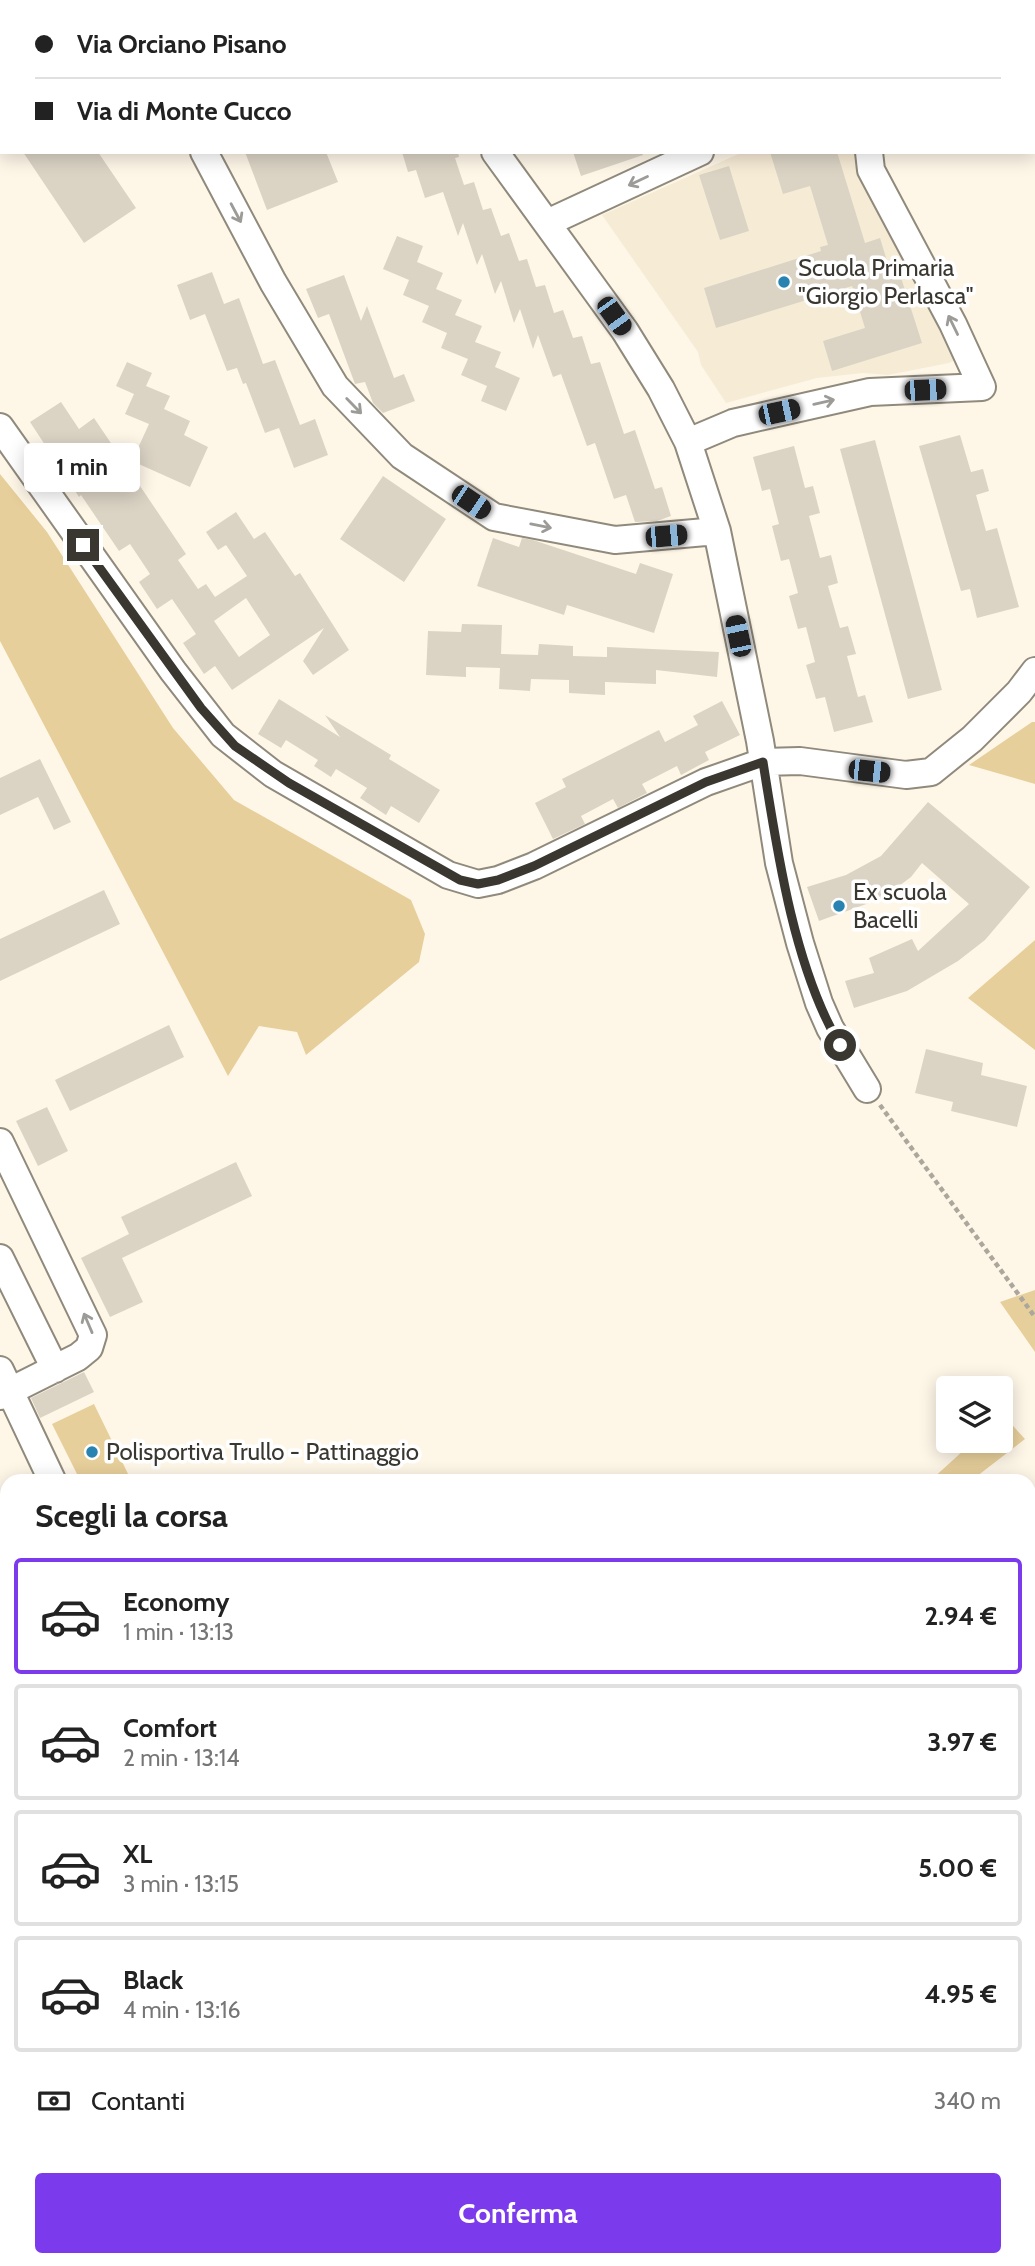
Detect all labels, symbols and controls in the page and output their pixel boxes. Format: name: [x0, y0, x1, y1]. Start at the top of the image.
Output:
text: Via Orciano Pisano: [77, 28, 287, 60]
text: Via di Monte Cucco: [77, 95, 292, 127]
one-way arrow: [628, 175, 649, 188]
one-way arrow: [230, 202, 244, 222]
place label: Scuola Primaria "Giorgio Perlasca": [798, 253, 974, 310]
marker: Scuola Primaria "Giorgio Perlasca": [776, 274, 792, 290]
car: [594, 293, 635, 339]
one-way arrow: [946, 315, 959, 336]
car: [904, 379, 947, 401]
one-way arrow: [812, 395, 835, 409]
one-way arrow: [346, 397, 363, 414]
car: [757, 397, 802, 427]
callout: 1 min: [25, 444, 141, 492]
text: 1 min: [56, 453, 108, 481]
car: [448, 482, 495, 522]
one-way arrow: [529, 520, 552, 533]
car: [645, 524, 688, 548]
route end: [67, 529, 99, 561]
car: [724, 613, 753, 659]
car: [848, 758, 891, 784]
place label: Ex scuola Bacelli: [853, 877, 947, 934]
marker: Ex scuola Bacelli: [831, 898, 847, 914]
route start: [824, 1029, 856, 1061]
one-way arrow: [81, 1313, 94, 1334]
map controls: [936, 1376, 1013, 1453]
button: layers: [936, 1376, 1013, 1453]
place label: Polisportiva Trullo - Pattinaggio: [106, 1437, 419, 1466]
marker: Polisportiva Trullo - Pattinaggio: [84, 1444, 100, 1460]
text: Scegli la corsa: [35, 1496, 228, 1535]
icon: car: [39, 1585, 102, 1648]
text: Economy: [123, 1586, 229, 1618]
text: 2.94 €: [925, 1600, 997, 1632]
text: 1 min · 13:13: [123, 1618, 234, 1646]
icon: car: [39, 1711, 102, 1774]
text: Comfort: [123, 1712, 217, 1744]
text: 3.97 €: [927, 1726, 997, 1758]
text: 2 min · 13:14: [123, 1744, 239, 1772]
icon: car: [39, 1837, 102, 1900]
text: XL: [123, 1838, 152, 1870]
text: 5.00 €: [918, 1852, 997, 1884]
text: 3 min · 13:15: [123, 1870, 239, 1898]
icon: car: [39, 1963, 102, 2026]
text: Black: [123, 1964, 183, 1996]
text: 4.95 €: [924, 1978, 997, 2010]
text: 4 min · 13:16: [123, 1996, 240, 2024]
icon: cash: [35, 2082, 73, 2120]
text: Contanti: [91, 2085, 185, 2117]
text: 340 m: [934, 2087, 1001, 2115]
button: Conferma: [35, 2173, 1001, 2253]

